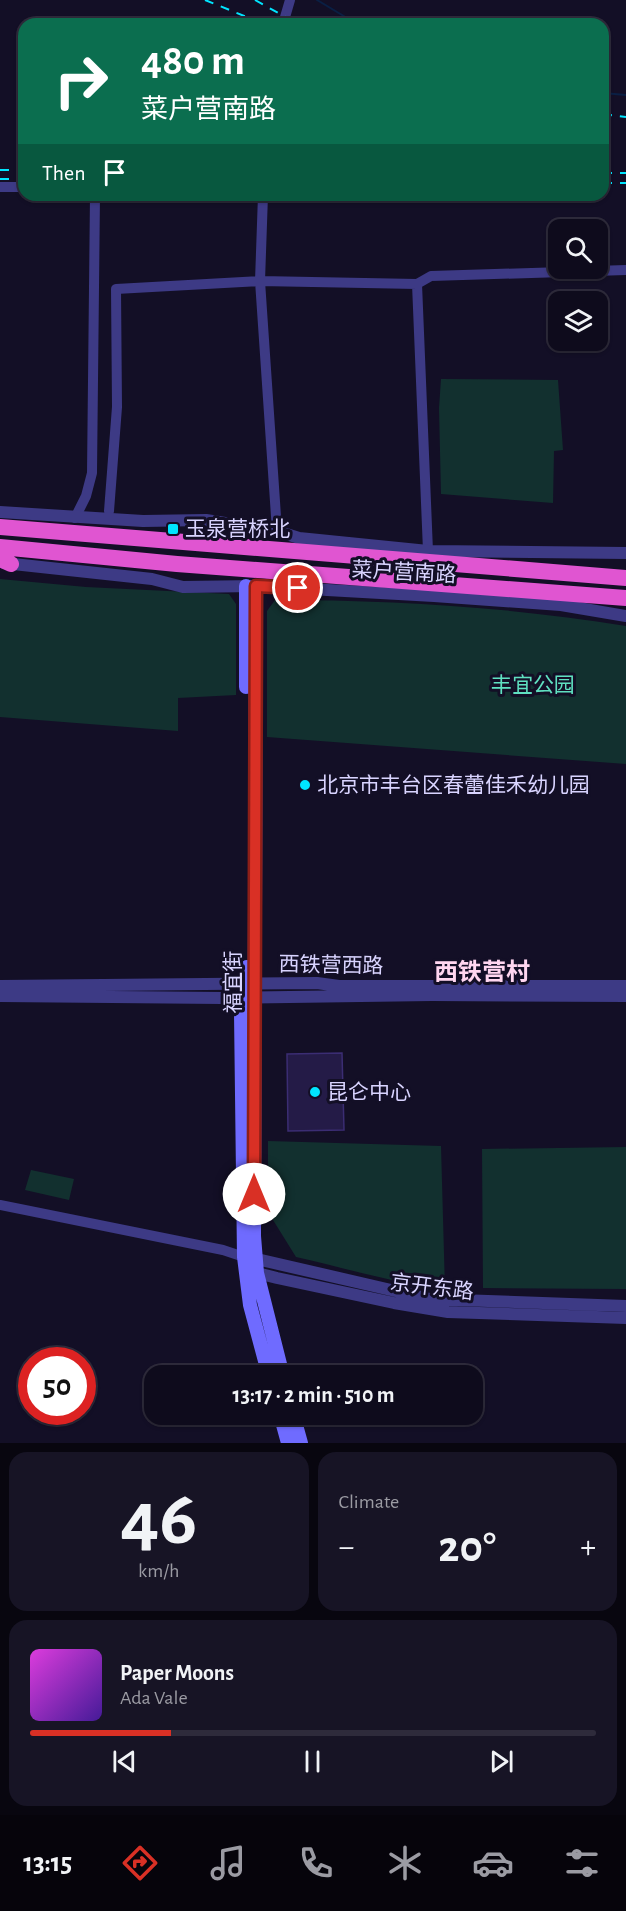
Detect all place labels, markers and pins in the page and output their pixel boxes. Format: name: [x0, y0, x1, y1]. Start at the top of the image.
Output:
place label: 玉泉营桥北: [185, 518, 290, 540]
marker: 玉泉营桥北: [166, 522, 180, 536]
pin: [272, 562, 323, 613]
place label: 北京市丰台区春蕾佳禾幼儿园: [317, 774, 590, 796]
marker: 北京市丰台区春蕾佳禾幼儿园: [298, 778, 312, 792]
place label: 昆仑中心: [327, 1081, 411, 1103]
marker: 昆仑中心: [308, 1085, 322, 1099]

